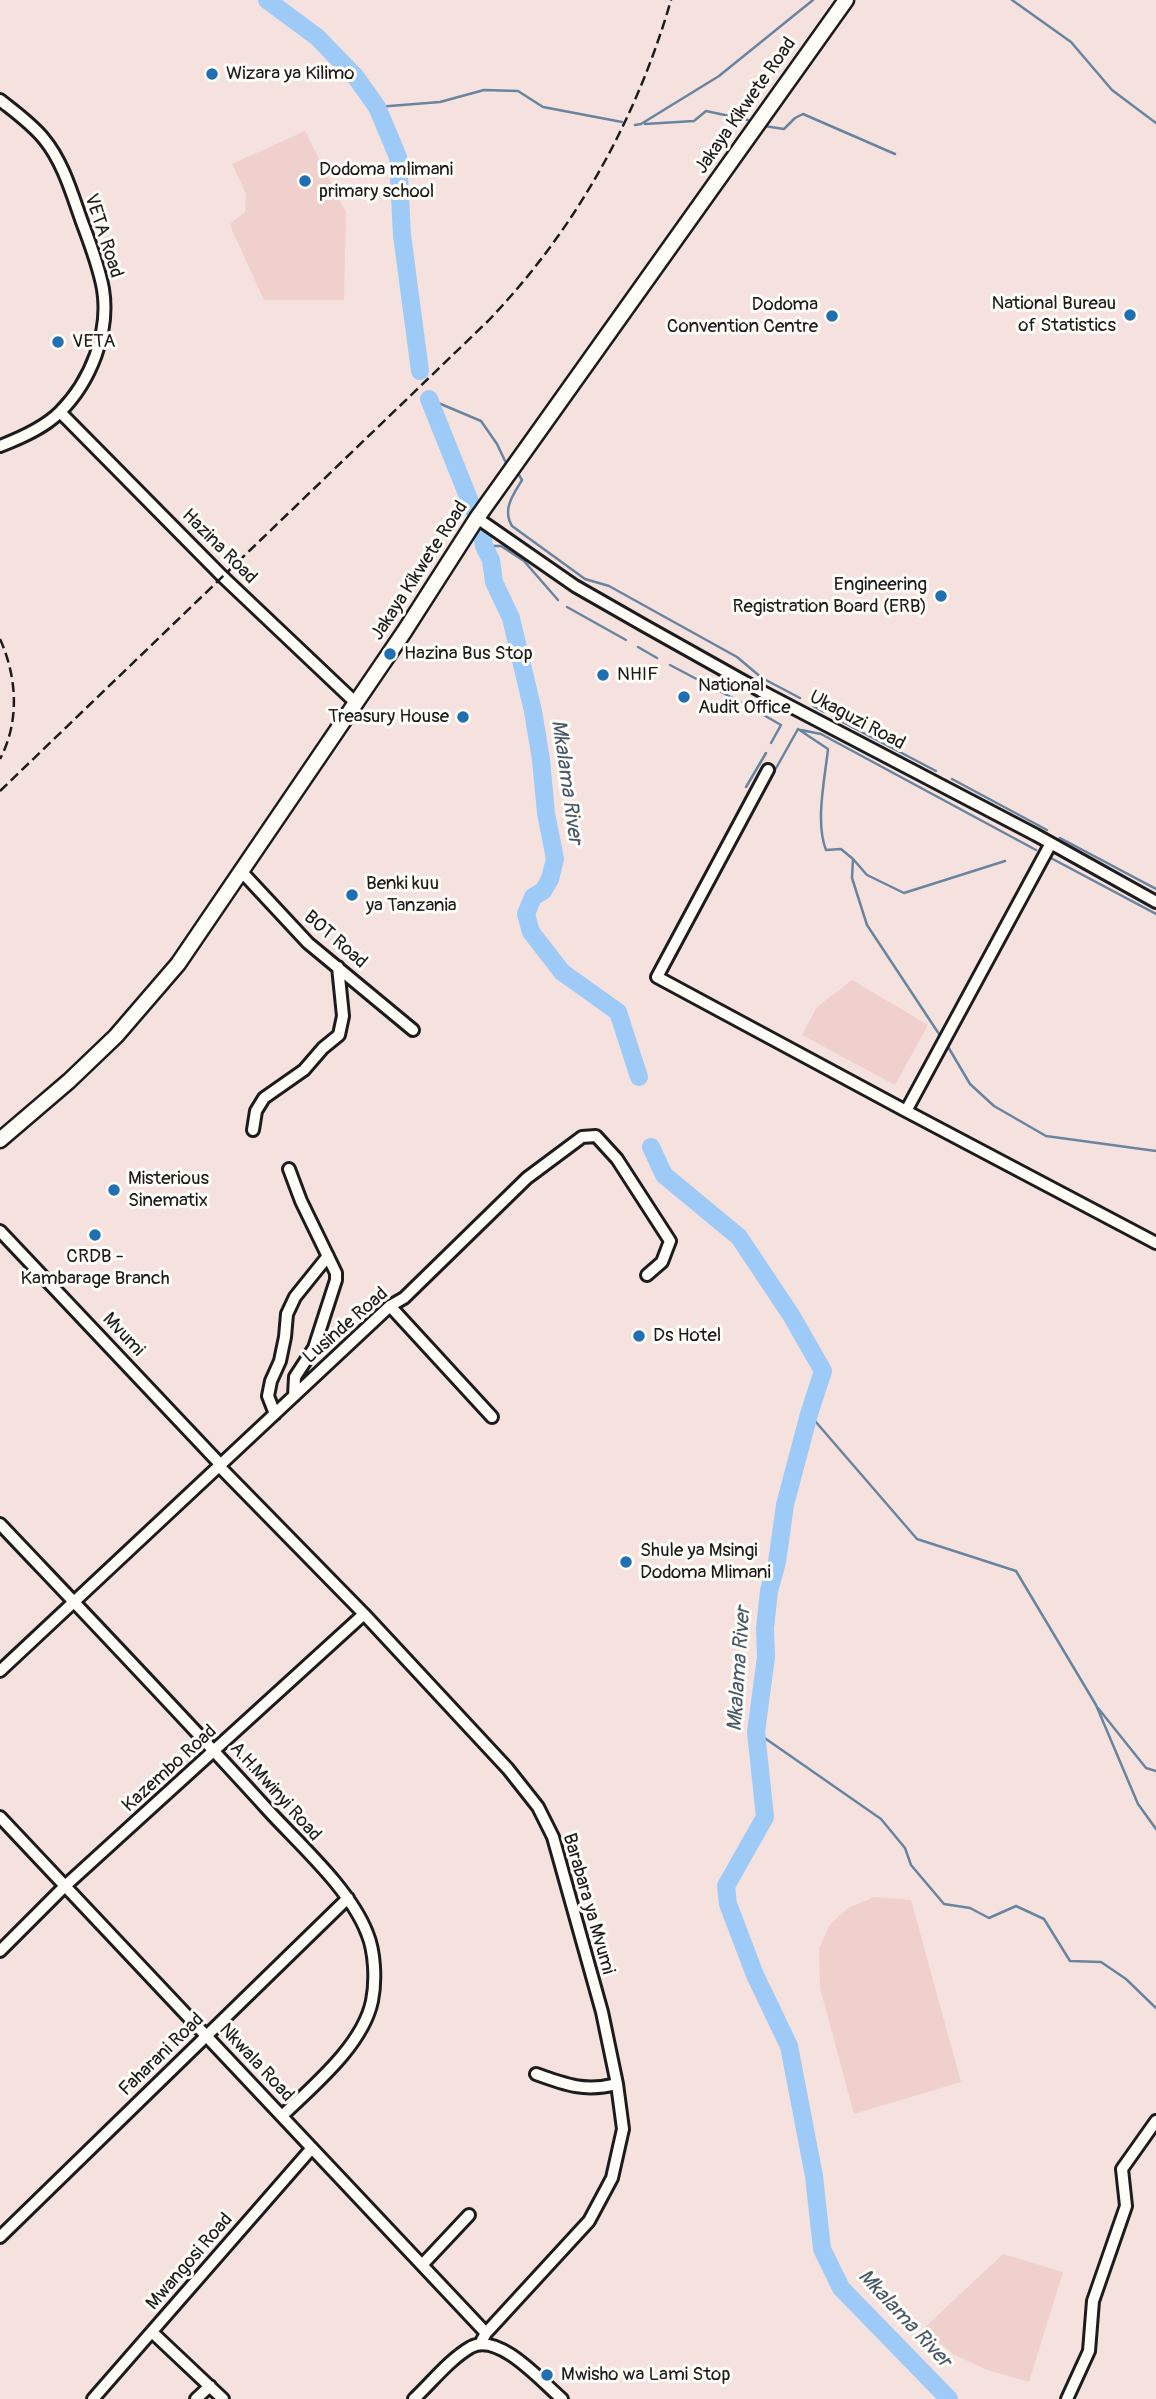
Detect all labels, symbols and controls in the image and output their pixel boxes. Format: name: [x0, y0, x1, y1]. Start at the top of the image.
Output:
street label: Jakaya Kikwete Road: [690, 33, 802, 179]
place label: Wizara ya Kilimo: [226, 63, 355, 85]
marker: Wizara ya Kilimo: [204, 66, 220, 82]
place label: Dodoma mlimani primary school: [319, 159, 453, 203]
marker: Dodoma mlimani primary school: [297, 173, 313, 189]
street label: VETA Road: [79, 191, 127, 281]
place label: National Bureau of Statistics: [992, 293, 1116, 337]
place label: Dodoma Convention Centre: [667, 294, 818, 338]
marker: National Bureau of Statistics: [1122, 307, 1138, 323]
marker: Dodoma Convention Centre: [824, 308, 840, 324]
place label: VETA: [72, 331, 116, 353]
marker: VETA: [50, 334, 66, 350]
street label: Jakaya Kikwete Road: [367, 497, 473, 645]
street label: Hazina Road: [177, 505, 261, 589]
place label: Engineering Registration Board (ERB): [733, 574, 927, 618]
marker: Engineering Registration Board (ERB): [933, 588, 949, 604]
place label: Hazina Bus Stop: [404, 643, 533, 665]
marker: Hazina Bus Stop: [382, 646, 398, 662]
place label: NHIF: [617, 664, 659, 686]
marker: NHIF: [595, 667, 611, 683]
place label: National Audit Office: [698, 675, 790, 719]
street label: Ukaguzi Road: [805, 686, 909, 756]
marker: National Audit Office: [676, 689, 692, 705]
place label: Treasury House: [328, 706, 449, 728]
marker: Treasury House: [455, 709, 471, 725]
water label: Mkalama River: [545, 718, 587, 846]
place label: Benki kuu ya Tanzania: [366, 873, 457, 917]
marker: Benki kuu ya Tanzania: [344, 887, 360, 903]
street label: BOT Road: [299, 906, 371, 974]
place label: Misterious Sinematix: [128, 1168, 209, 1212]
marker: Misterious Sinematix: [106, 1182, 122, 1198]
marker: CRDB - Kambarage Branch: [87, 1227, 103, 1243]
place label: CRDB - Kambarage Branch: [20, 1246, 170, 1290]
street label: Lusinde Road: [299, 1283, 393, 1369]
street label: Mvumi: [97, 1308, 149, 1362]
place label: Ds Hotel: [653, 1325, 721, 1347]
marker: Ds Hotel: [631, 1328, 647, 1344]
place label: Shule ya Msingi Dodoma Mlimani: [640, 1540, 771, 1584]
marker: Shule ya Msingi Dodoma Mlimani: [618, 1554, 634, 1570]
water label: Mkalama River: [723, 1606, 757, 1732]
street label: Kazembo Road: [118, 1721, 222, 1817]
street label: A.H.Mwinyi Road: [224, 1738, 326, 1846]
street label: Barabara ya Mvumi: [557, 1831, 619, 1977]
street label: Faharani Road: [115, 2009, 209, 2101]
street label: Nkwala Road: [214, 2019, 298, 2107]
street label: Mwangosi Road: [142, 2209, 238, 2315]
water label: Mkalama River: [852, 2265, 956, 2373]
place label: Mwisho wa Lami Stop: [561, 2364, 730, 2386]
marker: Mwisho wa Lami Stop: [539, 2367, 555, 2383]

